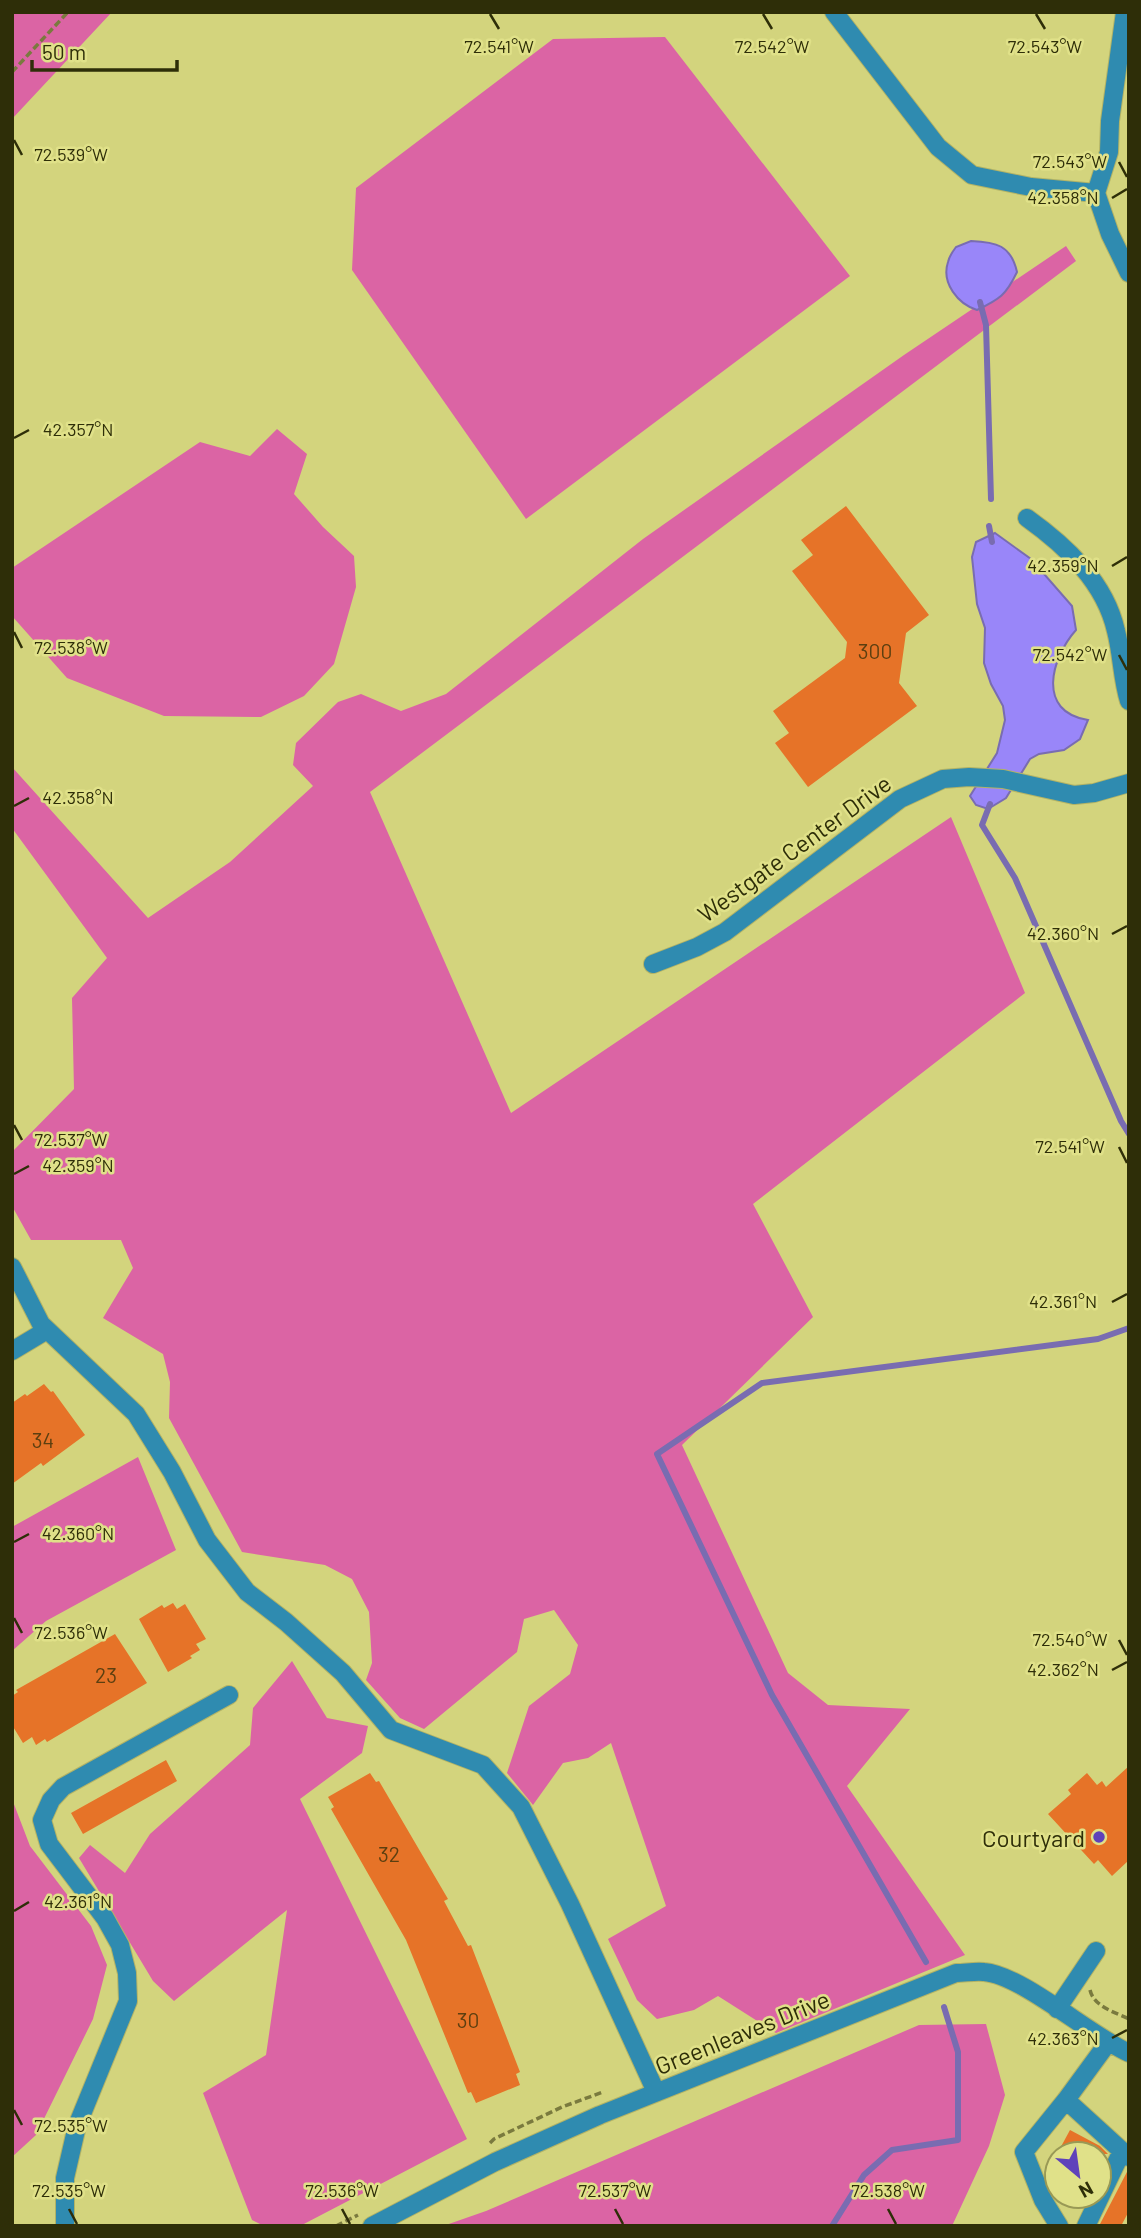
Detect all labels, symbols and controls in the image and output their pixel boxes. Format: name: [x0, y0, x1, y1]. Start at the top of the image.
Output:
scale bar: [32, 28, 177, 72]
text: 72.541°W: [464, 35, 534, 57]
text: 72.542°W: [735, 35, 810, 57]
text: 72.543°W: [1008, 35, 1082, 57]
text: 50 m: [42, 39, 86, 64]
text: 72.539°W: [34, 143, 108, 165]
text: 72.543°W: [1033, 150, 1107, 172]
text: 42.358°N: [1027, 186, 1099, 208]
text: 42.357°N: [43, 418, 113, 440]
text: 42.359°N: [1027, 554, 1099, 576]
text: 72.538°W: [34, 636, 108, 658]
house number: 300: [858, 638, 892, 663]
text: 72.542°W: [1033, 643, 1108, 665]
street label: Westgate Center Drive: [692, 768, 896, 928]
text: 42.358°N: [42, 786, 114, 808]
text: 42.360°N: [1027, 922, 1099, 944]
text: 72.537°W: [35, 1128, 108, 1150]
text: 72.541°W: [1035, 1135, 1105, 1157]
text: 42.359°N: [42, 1154, 114, 1176]
text: 42.361°N: [1029, 1290, 1097, 1312]
house number: 34: [32, 1427, 54, 1452]
text: 42.360°N: [42, 1522, 114, 1544]
text: 72.536°W: [34, 1621, 108, 1643]
text: 72.540°W: [1032, 1628, 1108, 1650]
text: 42.362°N: [1027, 1658, 1099, 1680]
house number: 23: [95, 1662, 117, 1687]
place label: Courtyard: [982, 1823, 1085, 1852]
marker: Courtyard: [1091, 1829, 1107, 1845]
house number: 32: [378, 1841, 400, 1866]
text: 42.361°N: [44, 1890, 112, 1912]
street label: Greenleaves Drive: [651, 1984, 833, 2080]
house number: 30: [457, 2007, 479, 2032]
text: 42.363°N: [1027, 2027, 1099, 2049]
text: 72.535°W: [34, 2114, 108, 2136]
north arrow: [1043, 2140, 1113, 2210]
text: N: [1075, 2177, 1098, 2203]
text: 72.535°W: [32, 2179, 106, 2201]
text: 72.536°W: [305, 2179, 379, 2201]
text: 72.537°W: [579, 2179, 652, 2201]
text: 72.538°W: [851, 2179, 925, 2201]

